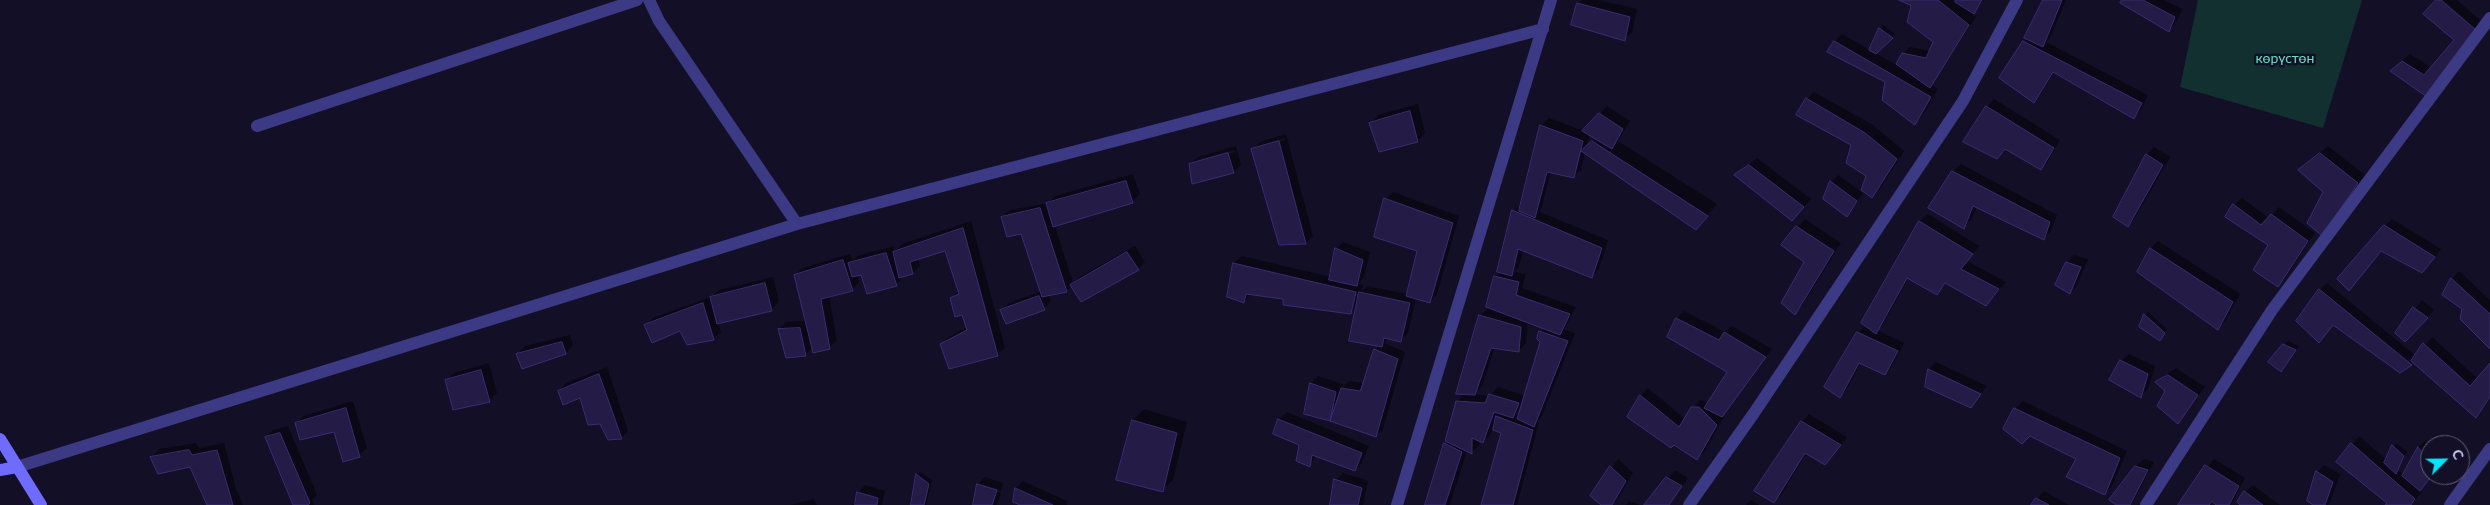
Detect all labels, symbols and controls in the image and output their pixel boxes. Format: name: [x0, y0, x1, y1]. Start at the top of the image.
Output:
park label: көрүстөн: [2256, 50, 2314, 66]
north arrow: [2420, 435, 2470, 485]
text: С: [2449, 447, 2468, 462]

